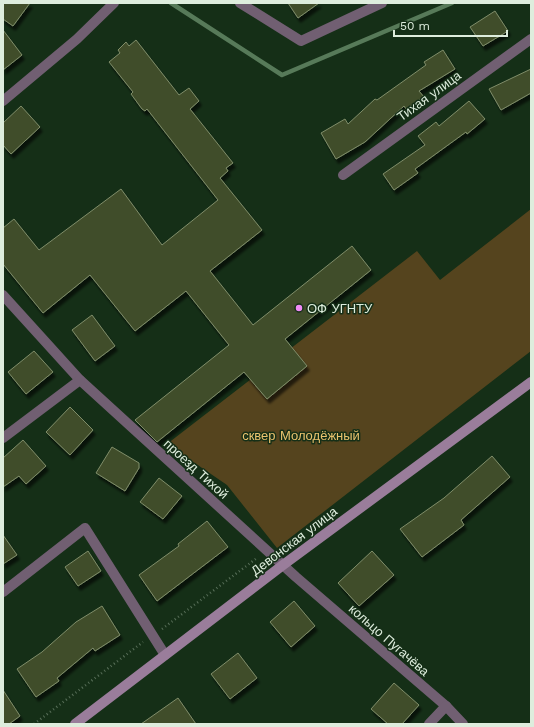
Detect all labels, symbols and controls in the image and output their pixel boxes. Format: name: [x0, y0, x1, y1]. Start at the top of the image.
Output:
scale bar: [394, 12, 507, 38]
text: 50 m: [400, 19, 430, 33]
street label: Тихая улица: [394, 67, 465, 124]
place label: ОФ УГНТУ: [307, 301, 373, 316]
marker: ОФ УГНТУ: [294, 303, 304, 313]
park label: сквер Молодёжный: [242, 428, 360, 443]
street label: проезд Тихой: [161, 436, 231, 502]
street label: Девонская улица: [248, 503, 341, 578]
street label: кольцо Пугачёва: [346, 601, 433, 679]

